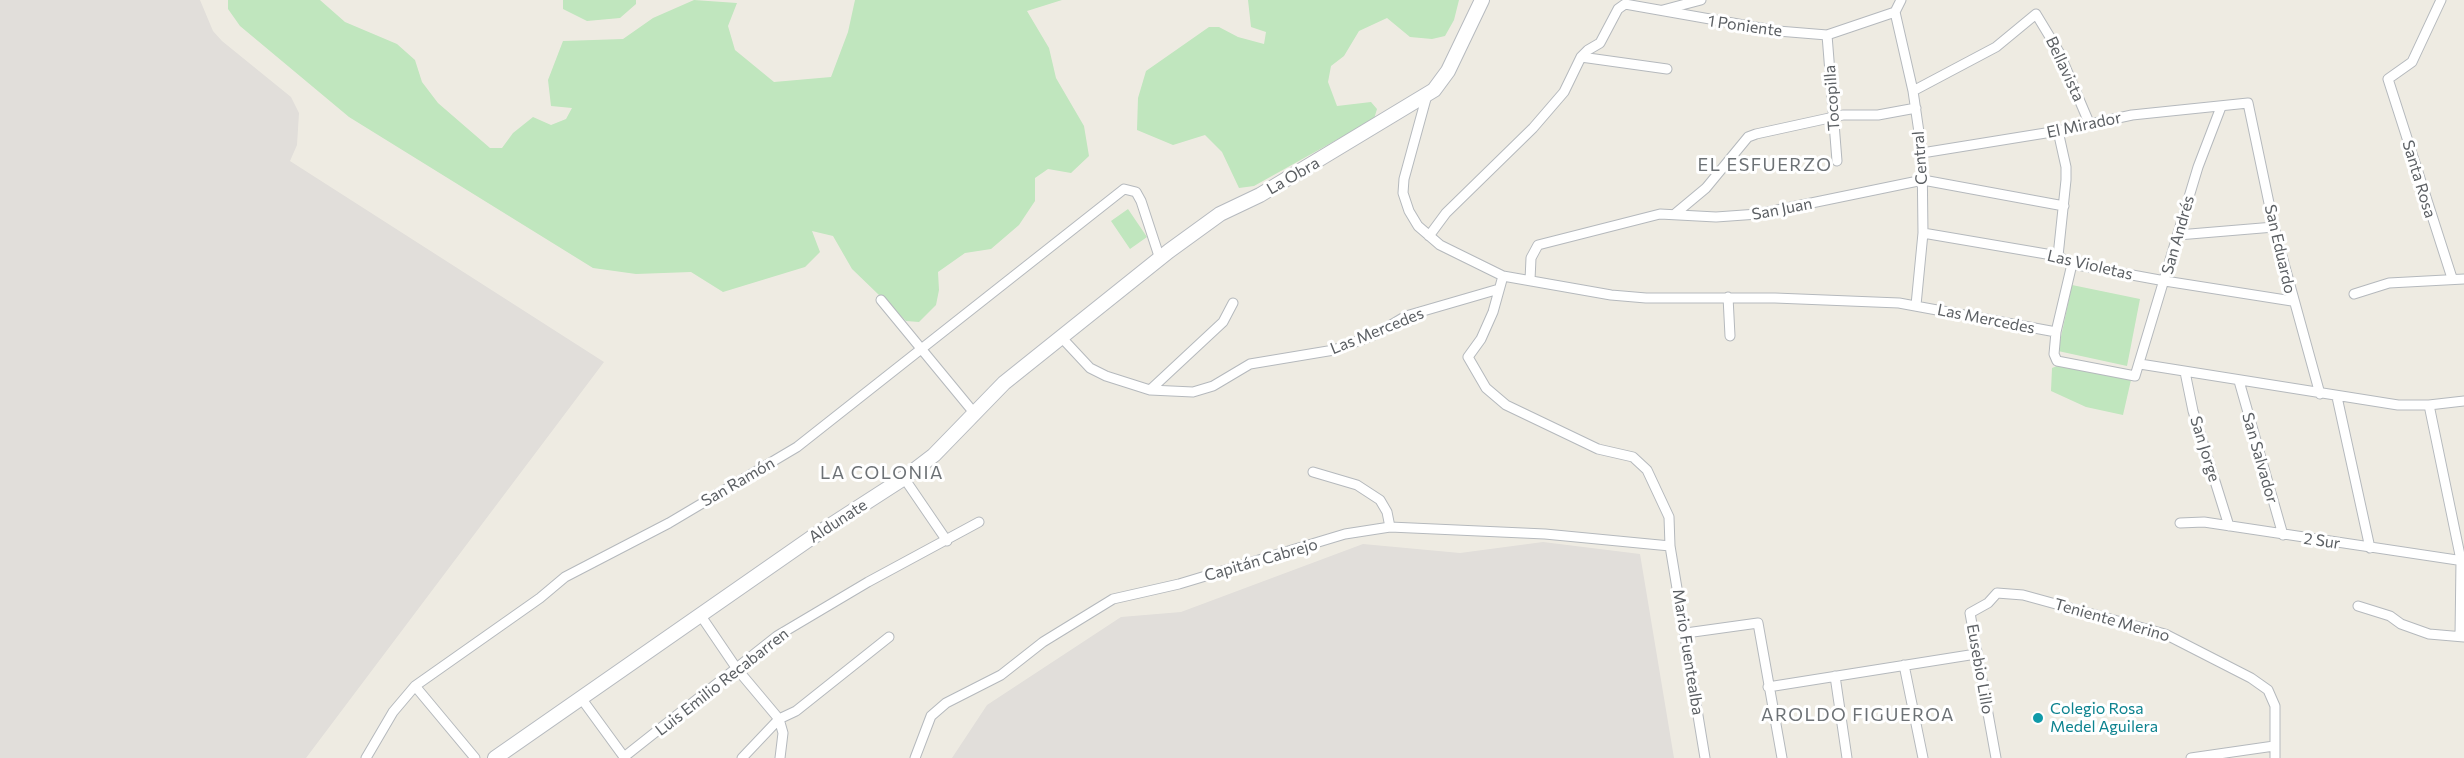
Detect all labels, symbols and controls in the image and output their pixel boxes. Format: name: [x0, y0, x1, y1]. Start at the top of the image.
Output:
street label: 1 Poniente: [1707, 11, 1783, 41]
street label: Bellavista: [2042, 33, 2088, 105]
street label: Tocopilla: [1820, 64, 1844, 132]
street label: El Mirador: [2045, 108, 2123, 142]
street label: Central: [1909, 130, 1931, 186]
street label: Santa Rosa: [2398, 138, 2440, 220]
street label: La Obra: [1263, 153, 1323, 199]
district label: EL ESFUERZO: [1698, 154, 1832, 176]
street label: San Andrés: [2158, 193, 2198, 277]
street label: San Juan: [1750, 194, 1814, 224]
street label: San Eduardo: [2260, 203, 2300, 295]
street label: Las Violetas: [2045, 246, 2135, 284]
street label: Las Mercedes: [1936, 300, 2036, 338]
street label: Las Mercedes: [1328, 304, 1426, 358]
street label: San Salvador: [2238, 410, 2282, 506]
street label: San Jorge: [2186, 414, 2224, 484]
street label: San Ramón: [698, 453, 778, 511]
district label: LA COLONIA: [820, 462, 944, 484]
street label: Aldunate: [805, 495, 871, 547]
street label: 2 Sur: [2303, 529, 2341, 553]
street label: Capitán Cabrejo: [1202, 535, 1320, 585]
street label: Mario Fuentealba: [1669, 588, 1707, 716]
street label: Teniente Merino: [2052, 594, 2172, 646]
street label: Eusebio Lillo: [1963, 622, 1997, 716]
street label: Luis Emilio Recabarren: [652, 624, 792, 740]
place label: Colegio Rosa Medel Aguilera: [2050, 699, 2158, 737]
district label: AROLDO FIGUEROA: [1761, 704, 1955, 726]
marker: Colegio Rosa Medel Aguilera: [2031, 711, 2045, 725]

